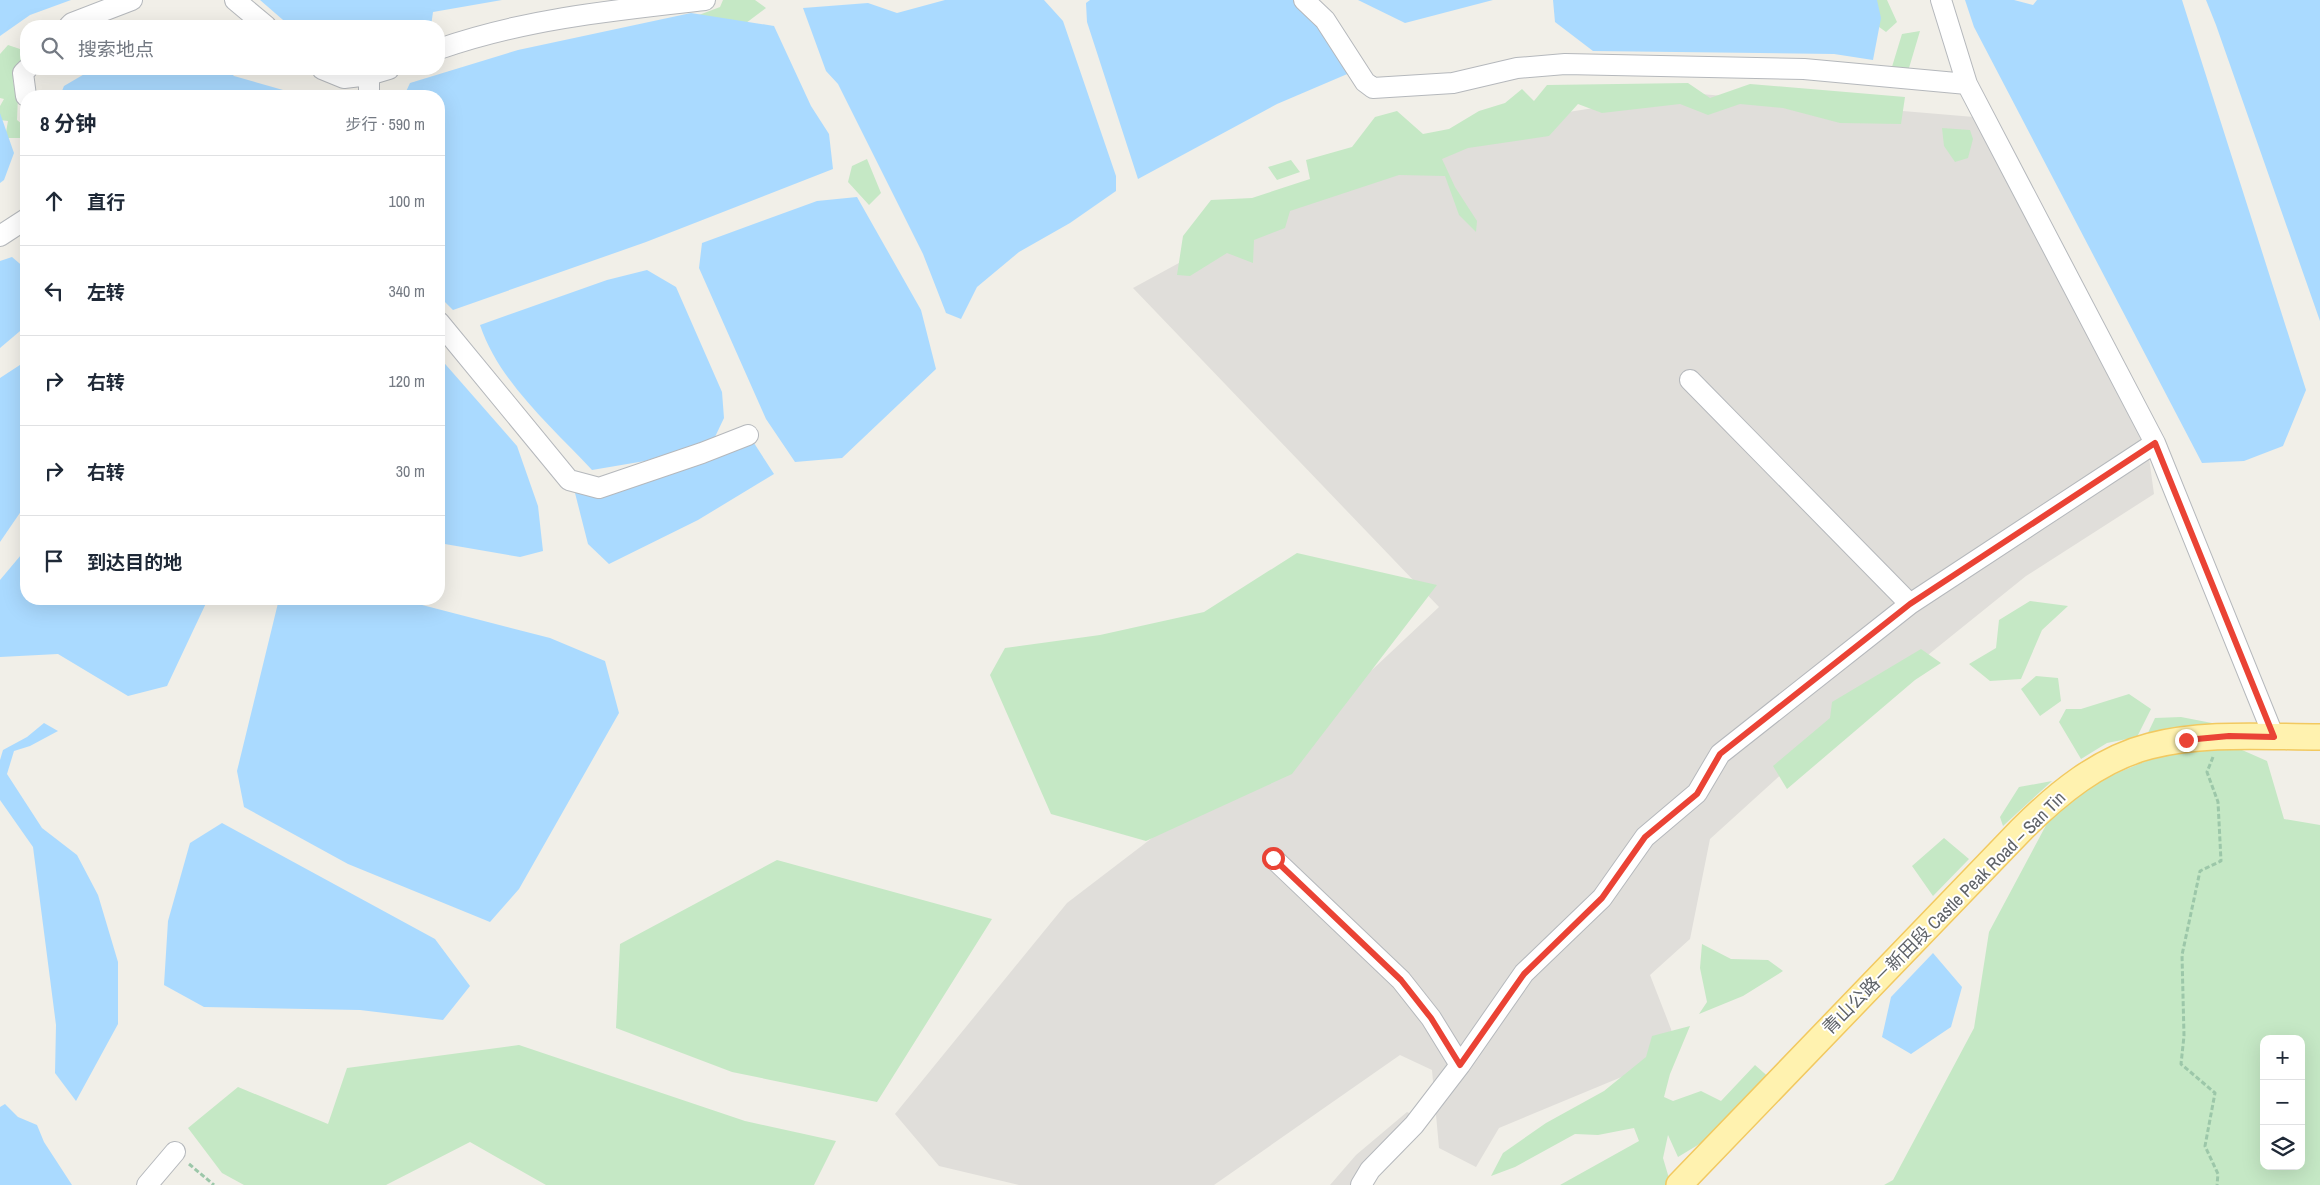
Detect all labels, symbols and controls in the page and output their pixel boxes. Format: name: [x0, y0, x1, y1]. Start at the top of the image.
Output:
search box: [20, 20, 445, 75]
icon: search: [38, 34, 66, 62]
text: 搜索地点: [78, 36, 154, 62]
text: 8 分钟: [40, 109, 96, 138]
text: 步行 · 590 m: [346, 113, 425, 135]
icon: ahead: [40, 187, 68, 215]
text: 直行: [87, 189, 125, 215]
text: 100 m: [389, 190, 425, 212]
icon: left: [40, 277, 68, 305]
text: 左转: [87, 279, 125, 305]
text: 340 m: [389, 280, 425, 302]
icon: right: [40, 367, 68, 395]
text: 右转: [87, 369, 125, 395]
text: 120 m: [389, 370, 425, 392]
icon: right: [40, 457, 68, 485]
text: 右转: [87, 459, 125, 485]
text: 30 m: [396, 460, 425, 482]
icon: arrive: [40, 547, 68, 575]
text: 到达目的地: [87, 549, 182, 575]
route end: [2175, 729, 2198, 752]
street label: 青山公路－新田段 Castle Peak Road – San Tin: [1817, 786, 2071, 1040]
route start: [1262, 847, 1285, 870]
map controls: [2260, 1035, 2305, 1170]
button: +: [2260, 1035, 2305, 1080]
button: −: [2260, 1080, 2305, 1125]
button: layers: [2260, 1125, 2305, 1170]

